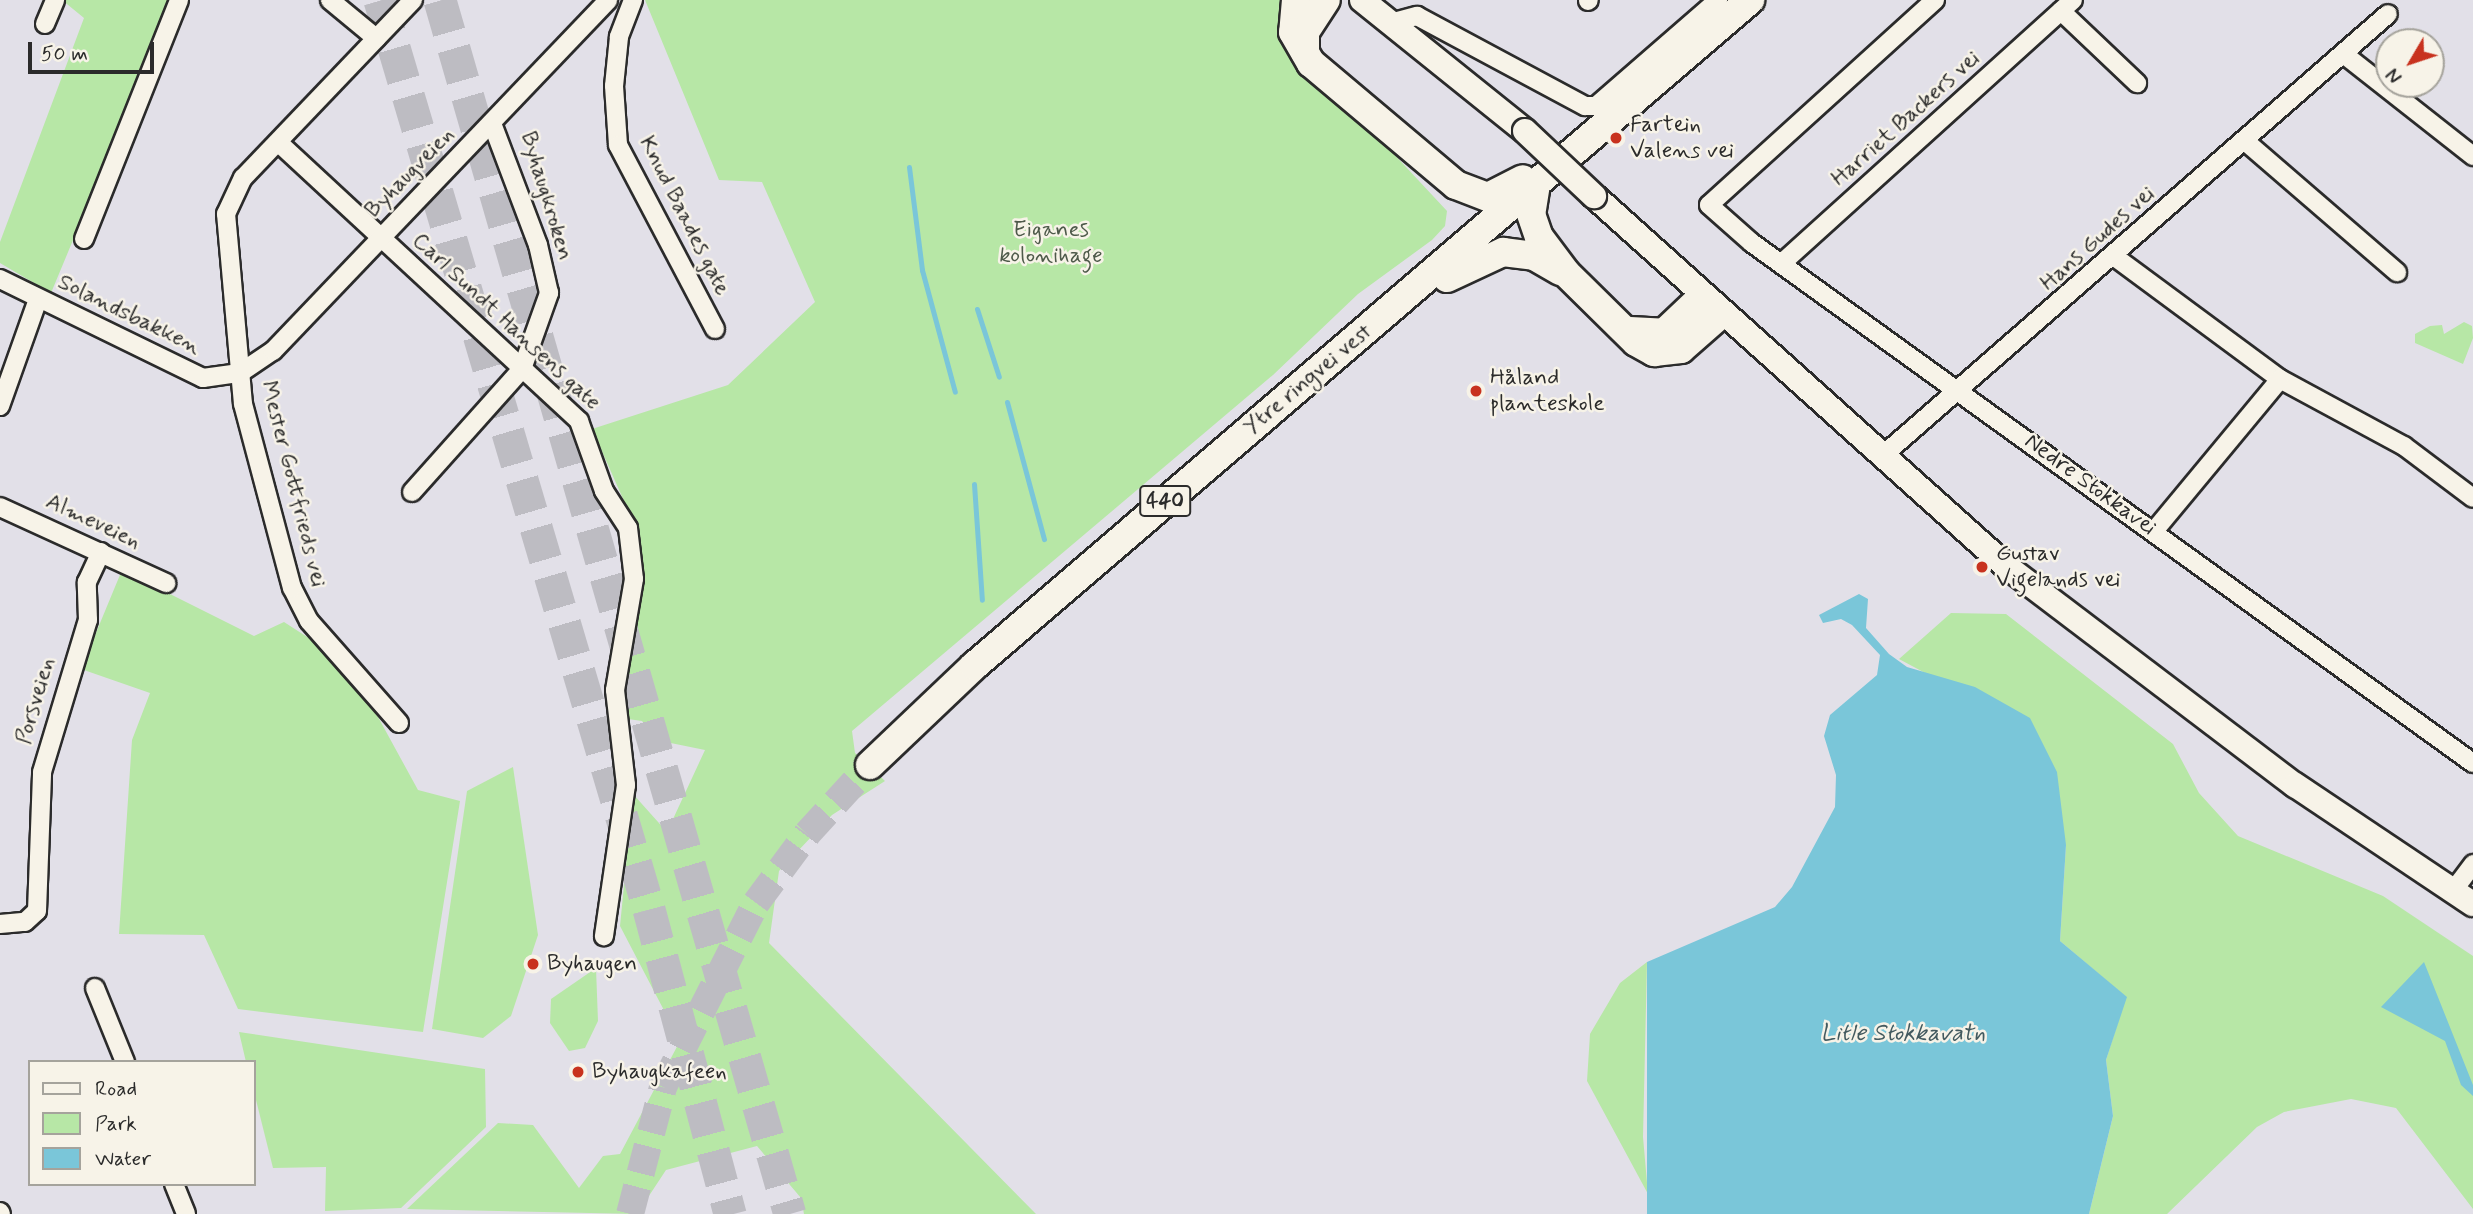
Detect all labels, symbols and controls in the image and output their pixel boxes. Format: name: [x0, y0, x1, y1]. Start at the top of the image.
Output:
scale bar: [32, 28, 158, 72]
north arrow: [2375, 28, 2445, 98]
text: 50 m: [41, 40, 88, 68]
street label: Harriet Backers vei: [1825, 44, 1987, 194]
text: N: [2381, 62, 2409, 88]
place label: Fartein Valens vei: [1630, 111, 1733, 165]
street label: Byhaugveien: [360, 122, 460, 224]
street label: Byhaugkroken: [513, 128, 579, 264]
marker: Fartein Valens vei: [1608, 130, 1624, 146]
street label: Knud Baades gate: [632, 133, 736, 299]
street label: Hans Gudes vei: [2035, 180, 2161, 298]
park label: Eiganes kolonihage: [999, 216, 1103, 270]
street label: Carl Sundt Hansens gate: [407, 229, 605, 415]
street label: Solandsbakken: [53, 269, 205, 361]
street label: Ytre ringvei vest: [1238, 318, 1378, 442]
place label: Håland planteskole: [1490, 364, 1605, 418]
street label: Mester Gottfrieds vei: [254, 378, 332, 590]
marker: Håland planteskole: [1468, 383, 1484, 399]
street label: Nedre Stokkavei: [2018, 428, 2162, 542]
road number: 440: [1139, 484, 1191, 518]
street label: Almeveien: [41, 488, 145, 556]
place label: Gustav Vigelands vei: [1996, 540, 2120, 594]
marker: Gustav Vigelands vei: [1974, 559, 1990, 575]
street label: Porsveien: [10, 655, 62, 747]
place label: Byhaugen: [547, 950, 637, 978]
marker: Byhaugen: [525, 956, 541, 972]
water label: Litle Stokkavatn: [1819, 1020, 1987, 1048]
place label: Byhaugkafeen: [592, 1058, 727, 1086]
legend: [28, 1060, 256, 1186]
marker: Byhaugkafeen: [570, 1064, 586, 1080]
text: Road: [95, 1075, 137, 1103]
text: Park: [95, 1110, 137, 1138]
text: Water: [95, 1145, 151, 1173]

